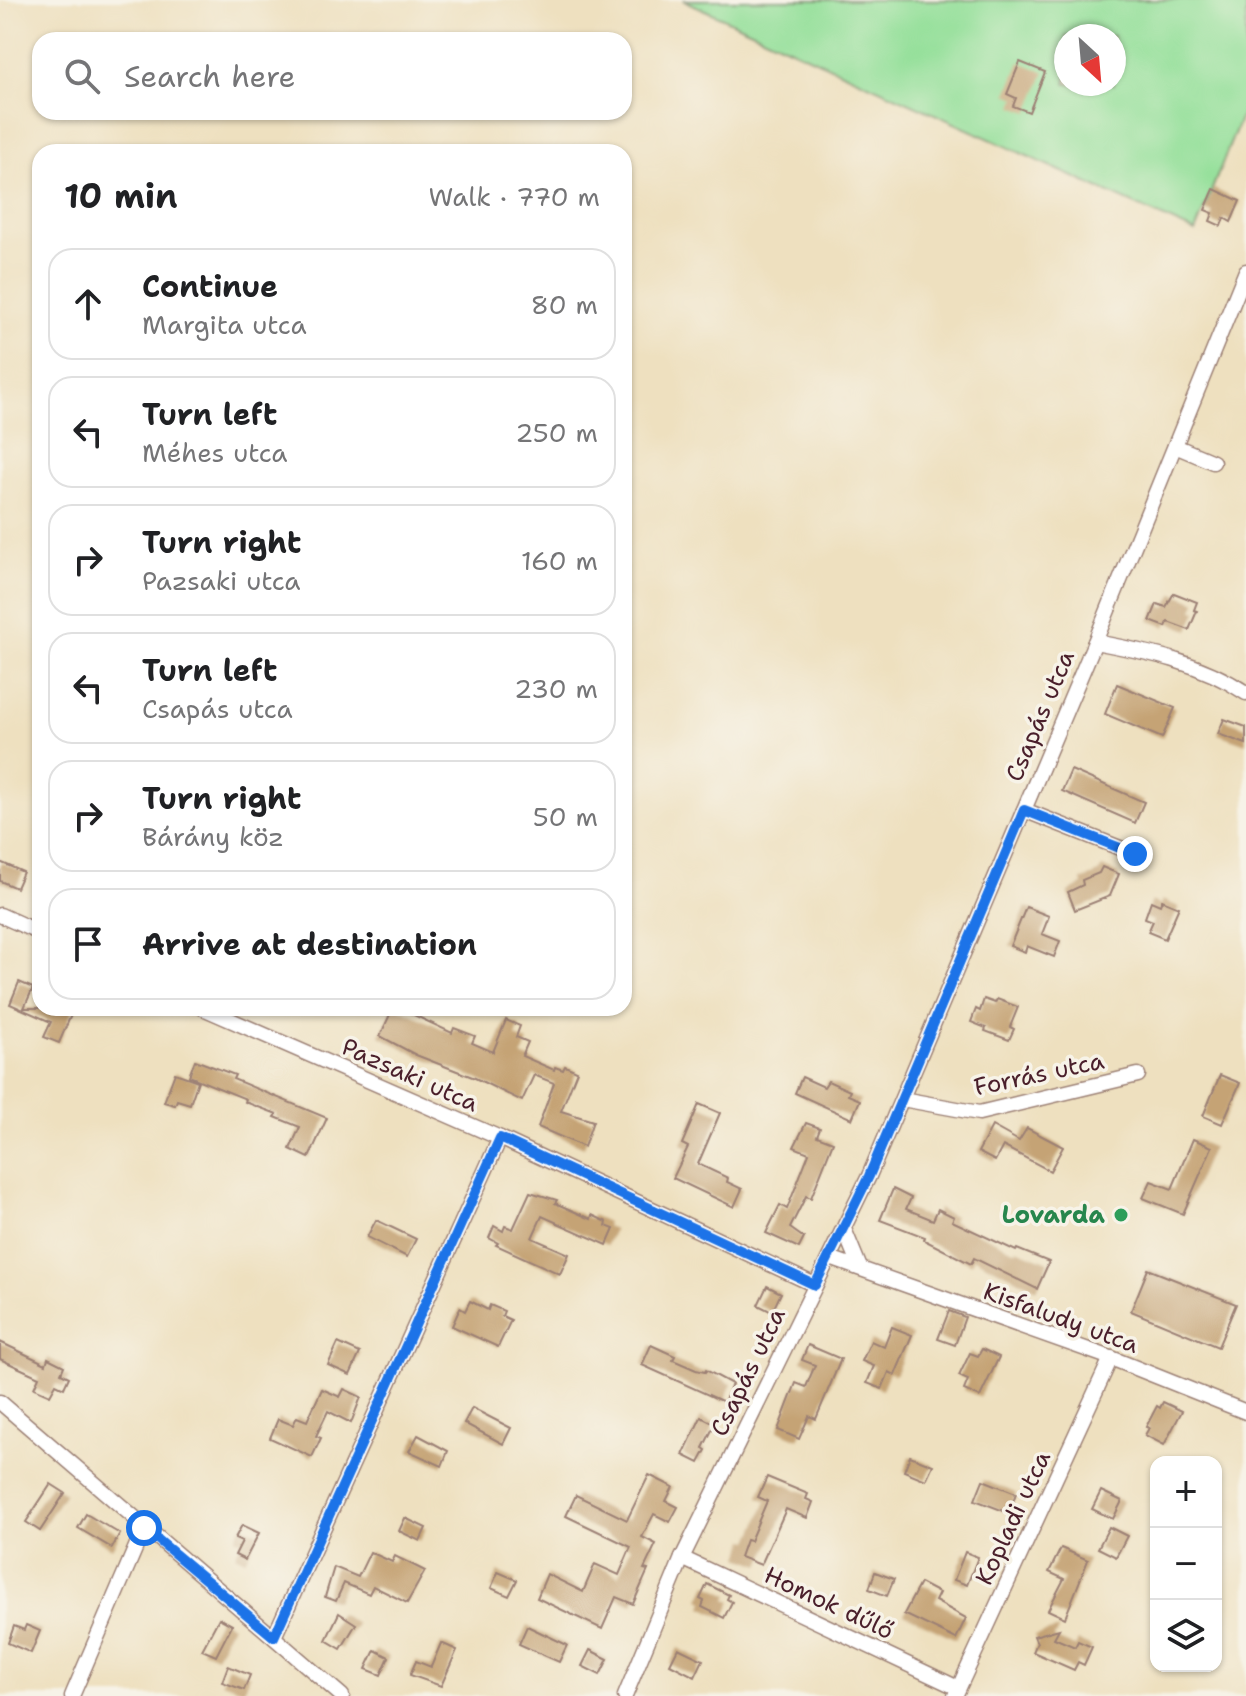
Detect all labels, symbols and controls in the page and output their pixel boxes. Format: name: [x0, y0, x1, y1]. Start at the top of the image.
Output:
north arrow: [1054, 24, 1126, 96]
search box: [32, 32, 632, 120]
icon: search: [60, 54, 104, 98]
text: Search here: [124, 56, 295, 97]
text: 10 min: [64, 173, 178, 219]
text: Walk · 770 m: [428, 179, 600, 214]
text: Continue: [142, 266, 278, 307]
icon: ahead: [66, 282, 110, 326]
text: 80 m: [531, 287, 598, 322]
text: Margita utca: [142, 307, 307, 342]
text: Turn left: [142, 394, 277, 435]
icon: left: [66, 410, 110, 454]
text: 250 m: [515, 415, 598, 450]
text: Méhes utca: [142, 435, 288, 470]
text: Turn right: [142, 522, 301, 563]
icon: right: [66, 538, 110, 582]
text: 160 m: [521, 543, 598, 578]
text: Pazsaki utca: [142, 563, 300, 598]
street label: Csapás utca: [998, 646, 1082, 786]
text: Turn left: [142, 650, 277, 691]
icon: left: [66, 666, 110, 710]
text: 230 m: [514, 671, 598, 706]
text: Csapás utca: [142, 691, 293, 726]
text: Turn right: [142, 778, 301, 819]
icon: right: [66, 794, 110, 838]
text: 50 m: [533, 799, 598, 834]
text: Bárány köz: [142, 819, 284, 854]
route end: [1117, 836, 1153, 872]
icon: arrive: [66, 922, 110, 966]
text: Arrive at destination: [142, 924, 477, 965]
street label: Pazsaki utca: [337, 1031, 483, 1119]
street label: Forrás utca: [971, 1045, 1107, 1103]
place label: Lovarda: [1002, 1199, 1106, 1231]
marker: Lovarda: [1112, 1206, 1130, 1224]
street label: Kisfaludy utca: [979, 1275, 1143, 1361]
street label: Csapás utca: [703, 1302, 793, 1442]
street label: Kopladi utca: [968, 1446, 1058, 1590]
map controls: [1150, 1456, 1222, 1672]
button: +: [1150, 1456, 1222, 1528]
route start: [126, 1510, 162, 1546]
button: −: [1150, 1528, 1222, 1600]
street label: Homok dűlő: [759, 1559, 899, 1647]
button: layers: [1150, 1600, 1222, 1672]

